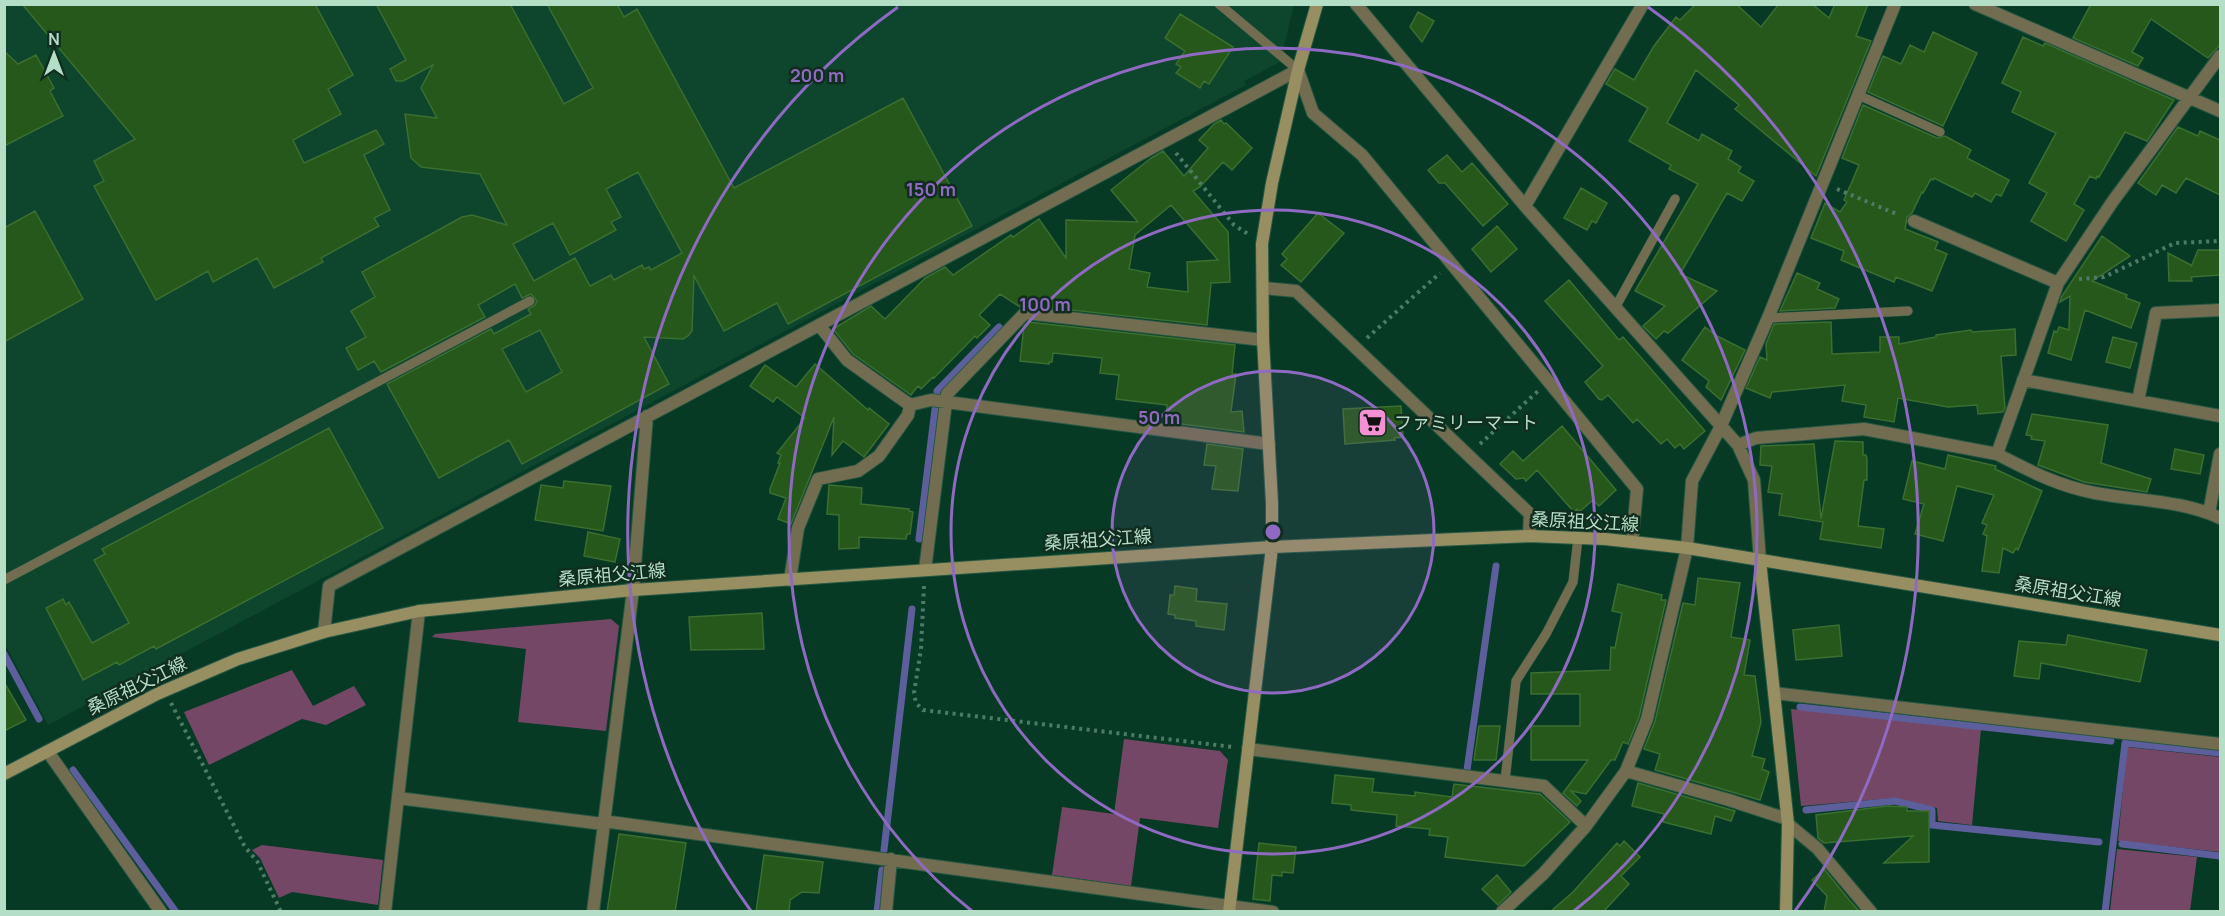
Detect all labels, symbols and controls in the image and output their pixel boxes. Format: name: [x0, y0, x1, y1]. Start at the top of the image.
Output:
north arrow: [24, 24, 84, 84]
text: N: [48, 28, 60, 50]
text: 200 m: [790, 63, 844, 87]
text: 150 m: [906, 177, 956, 201]
text: 100 m: [1019, 292, 1071, 316]
text: 50 m: [1138, 405, 1180, 429]
supermarket icon: ファミリーマート: [1357, 407, 1389, 439]
place label: ファミリーマート: [1394, 410, 1538, 434]
street label: 桑原祖父江線: [1530, 506, 1640, 536]
centre of rings: [1263, 522, 1283, 542]
street label: 桑原祖父江線: [1043, 523, 1153, 555]
street label: 桑原祖父江線: [557, 557, 667, 591]
street label: 桑原祖父江線: [2013, 571, 2123, 611]
street label: 桑原祖父江線: [83, 651, 190, 720]

